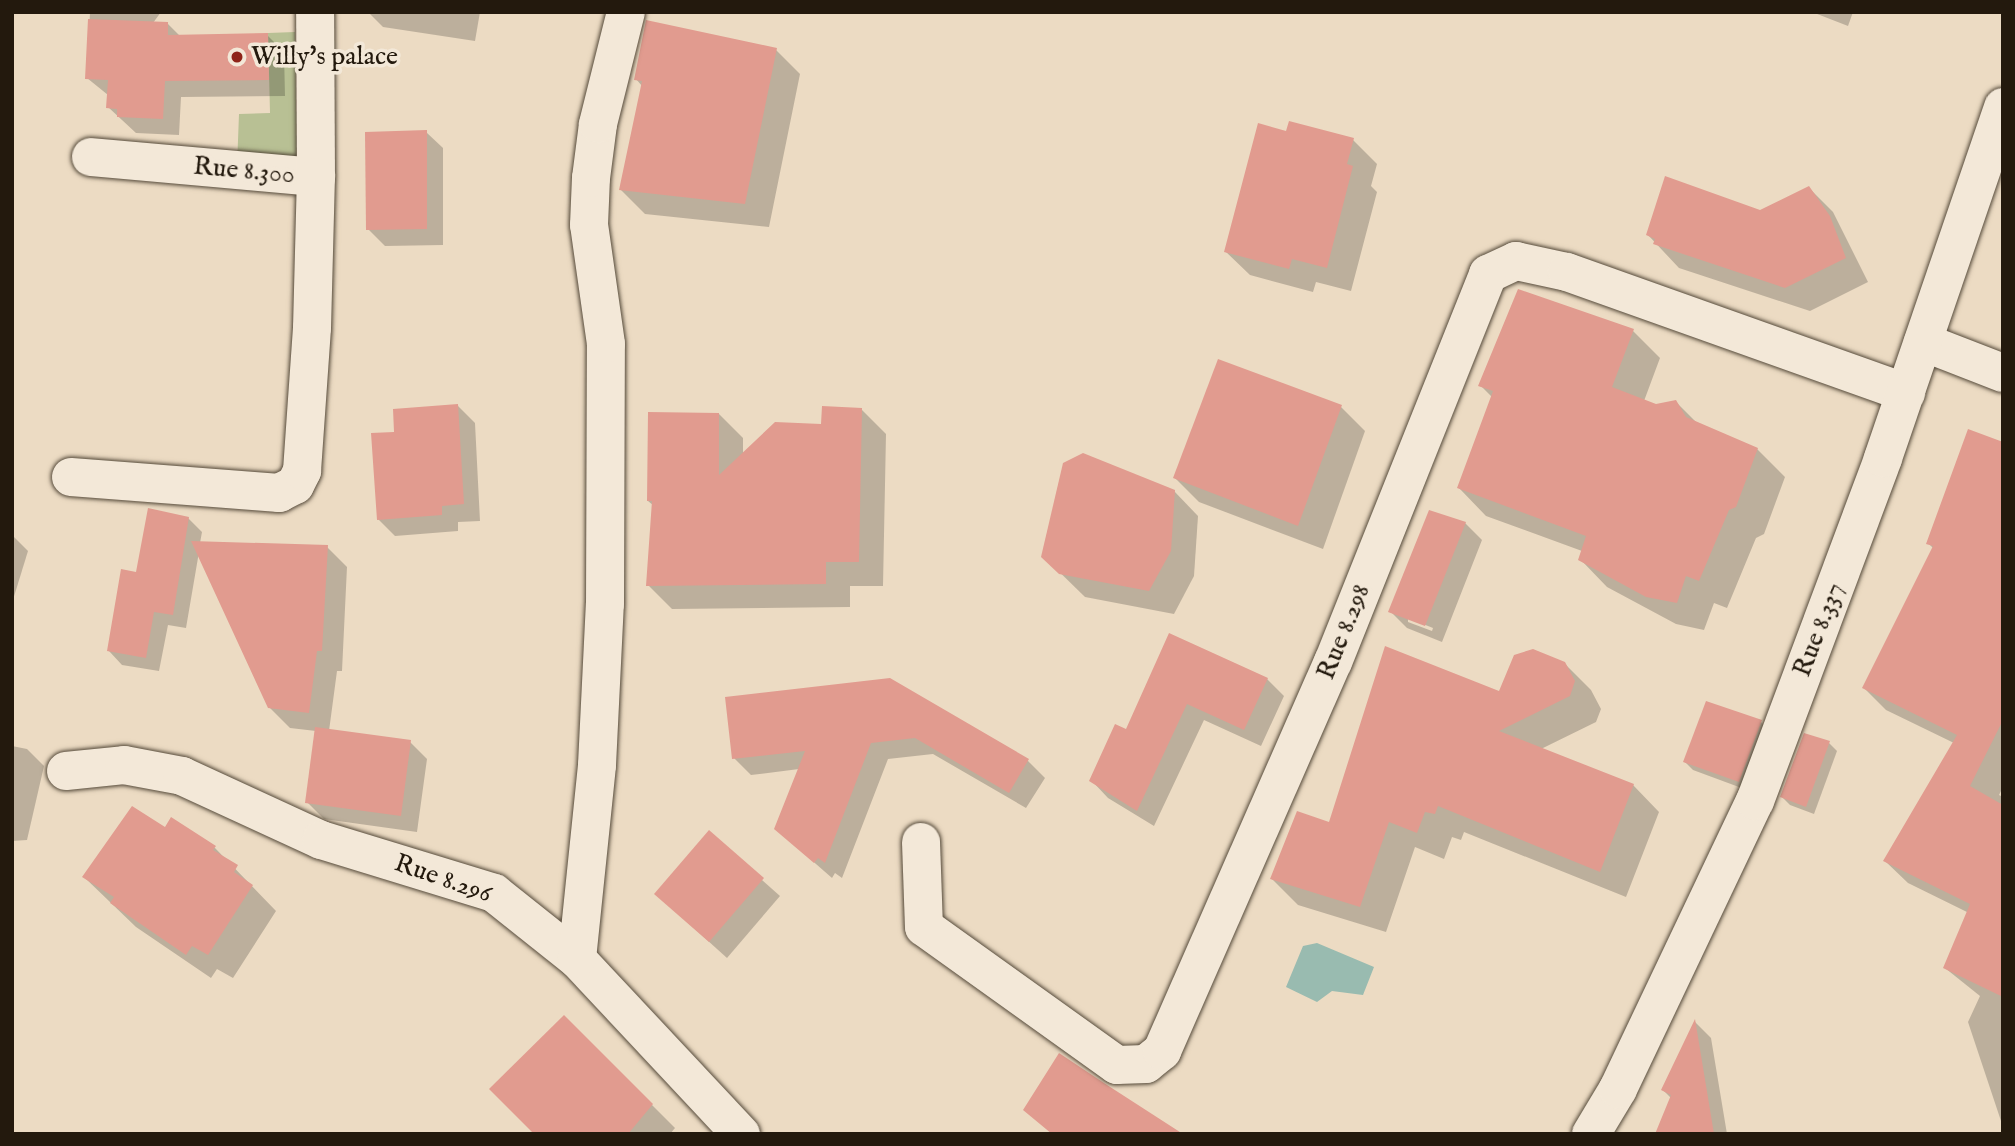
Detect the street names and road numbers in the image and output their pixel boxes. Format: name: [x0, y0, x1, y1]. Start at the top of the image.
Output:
street label: Rue 8.300: [192, 151, 296, 191]
street label: Rue 8.337: [1787, 579, 1851, 681]
street label: Rue 8.298: [1311, 580, 1377, 684]
street label: Rue 8.296: [390, 848, 496, 910]

